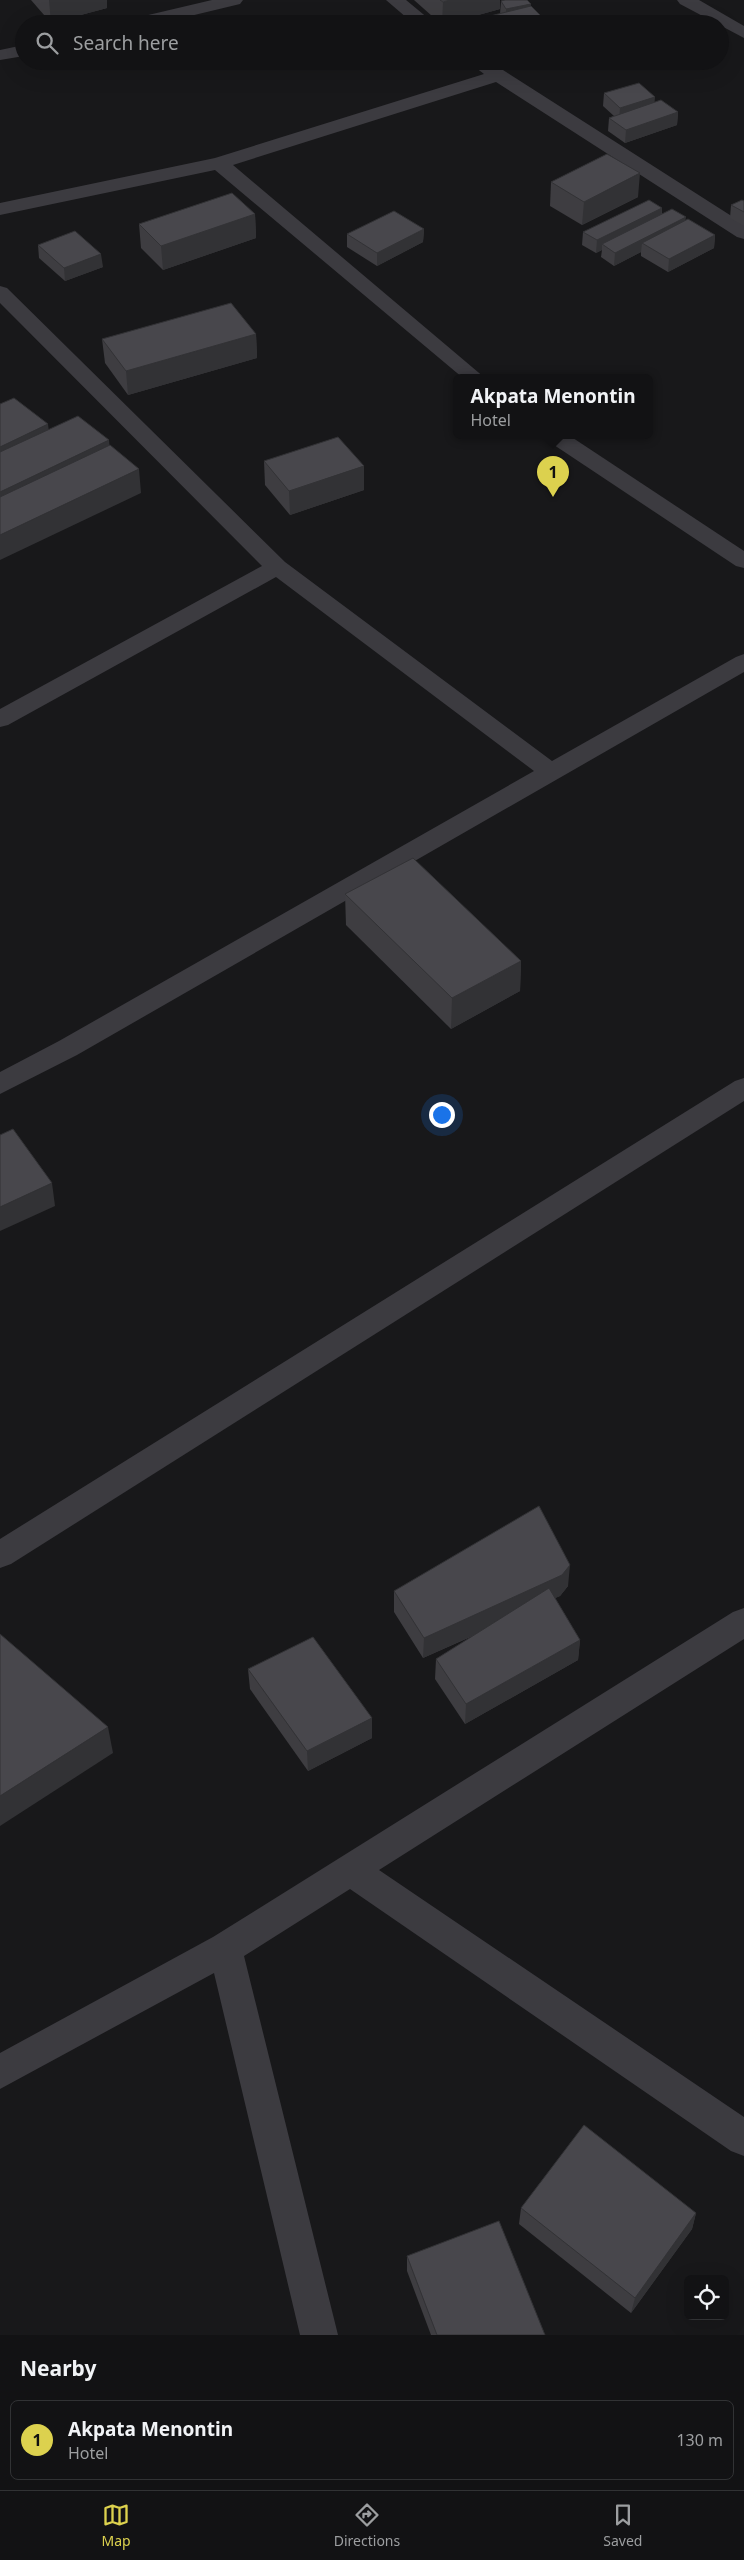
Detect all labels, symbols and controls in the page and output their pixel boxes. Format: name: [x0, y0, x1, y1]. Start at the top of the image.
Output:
search box: [15, 15, 729, 70]
icon: search: [33, 29, 61, 57]
text: Search here: [73, 30, 179, 56]
popup: [453, 374, 653, 439]
text: Akpata Menontin: [471, 383, 636, 409]
text: Hotel: [471, 409, 511, 431]
pin: 1: [537, 456, 569, 497]
your location: [429, 1102, 455, 1128]
map controls: [684, 2275, 729, 2320]
button: locate: [684, 2275, 729, 2320]
text: Nearby: [20, 2354, 96, 2382]
text: Akpata Menontin: [68, 2416, 233, 2442]
text: 1: [32, 2429, 42, 2451]
text: 130 m: [676, 2429, 723, 2451]
text: Hotel: [68, 2442, 108, 2464]
tab: Map: [102, 2501, 131, 2550]
tab: Directions: [334, 2501, 400, 2550]
tab: Saved: [603, 2501, 642, 2550]

